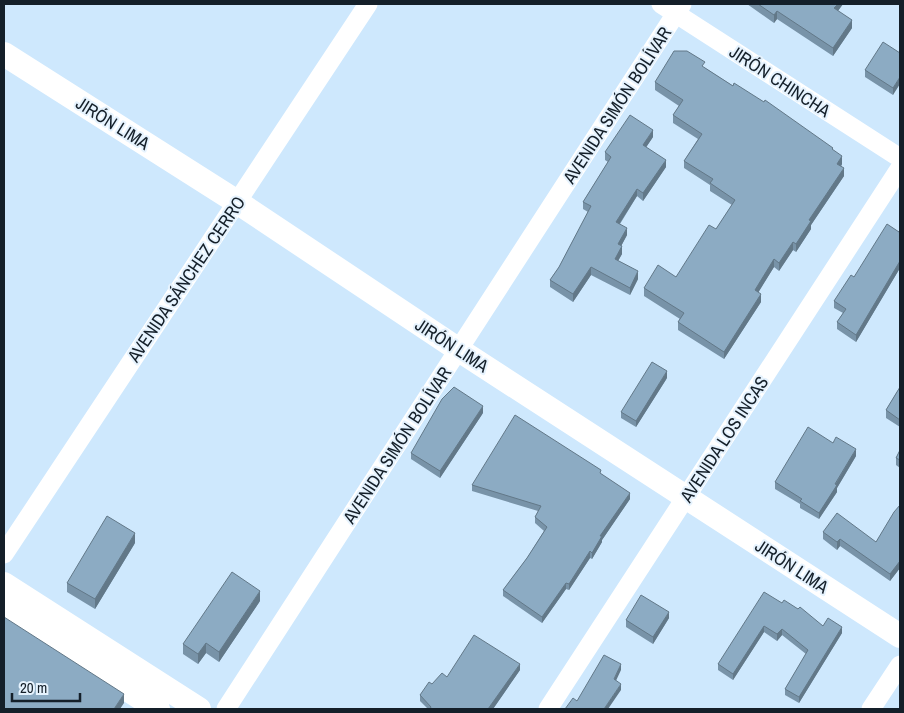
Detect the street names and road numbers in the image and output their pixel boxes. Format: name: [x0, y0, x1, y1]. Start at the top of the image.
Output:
street label: AVENIDA SIMÓN BOLÍVAR: [556, 21, 677, 189]
street label: JIRÓN CHINCHA: [725, 39, 835, 123]
street label: JIRÓN LIMA: [71, 90, 155, 156]
street label: AVENIDA SÁNCHEZ CERRO: [121, 191, 251, 368]
street label: JIRÓN LIMA: [410, 312, 494, 378]
street label: AVENIDA SIMÓN BOLÍVAR: [336, 361, 457, 529]
street label: AVENIDA LOS INCAS: [673, 371, 774, 508]
street label: JIRÓN LIMA: [750, 533, 834, 599]

